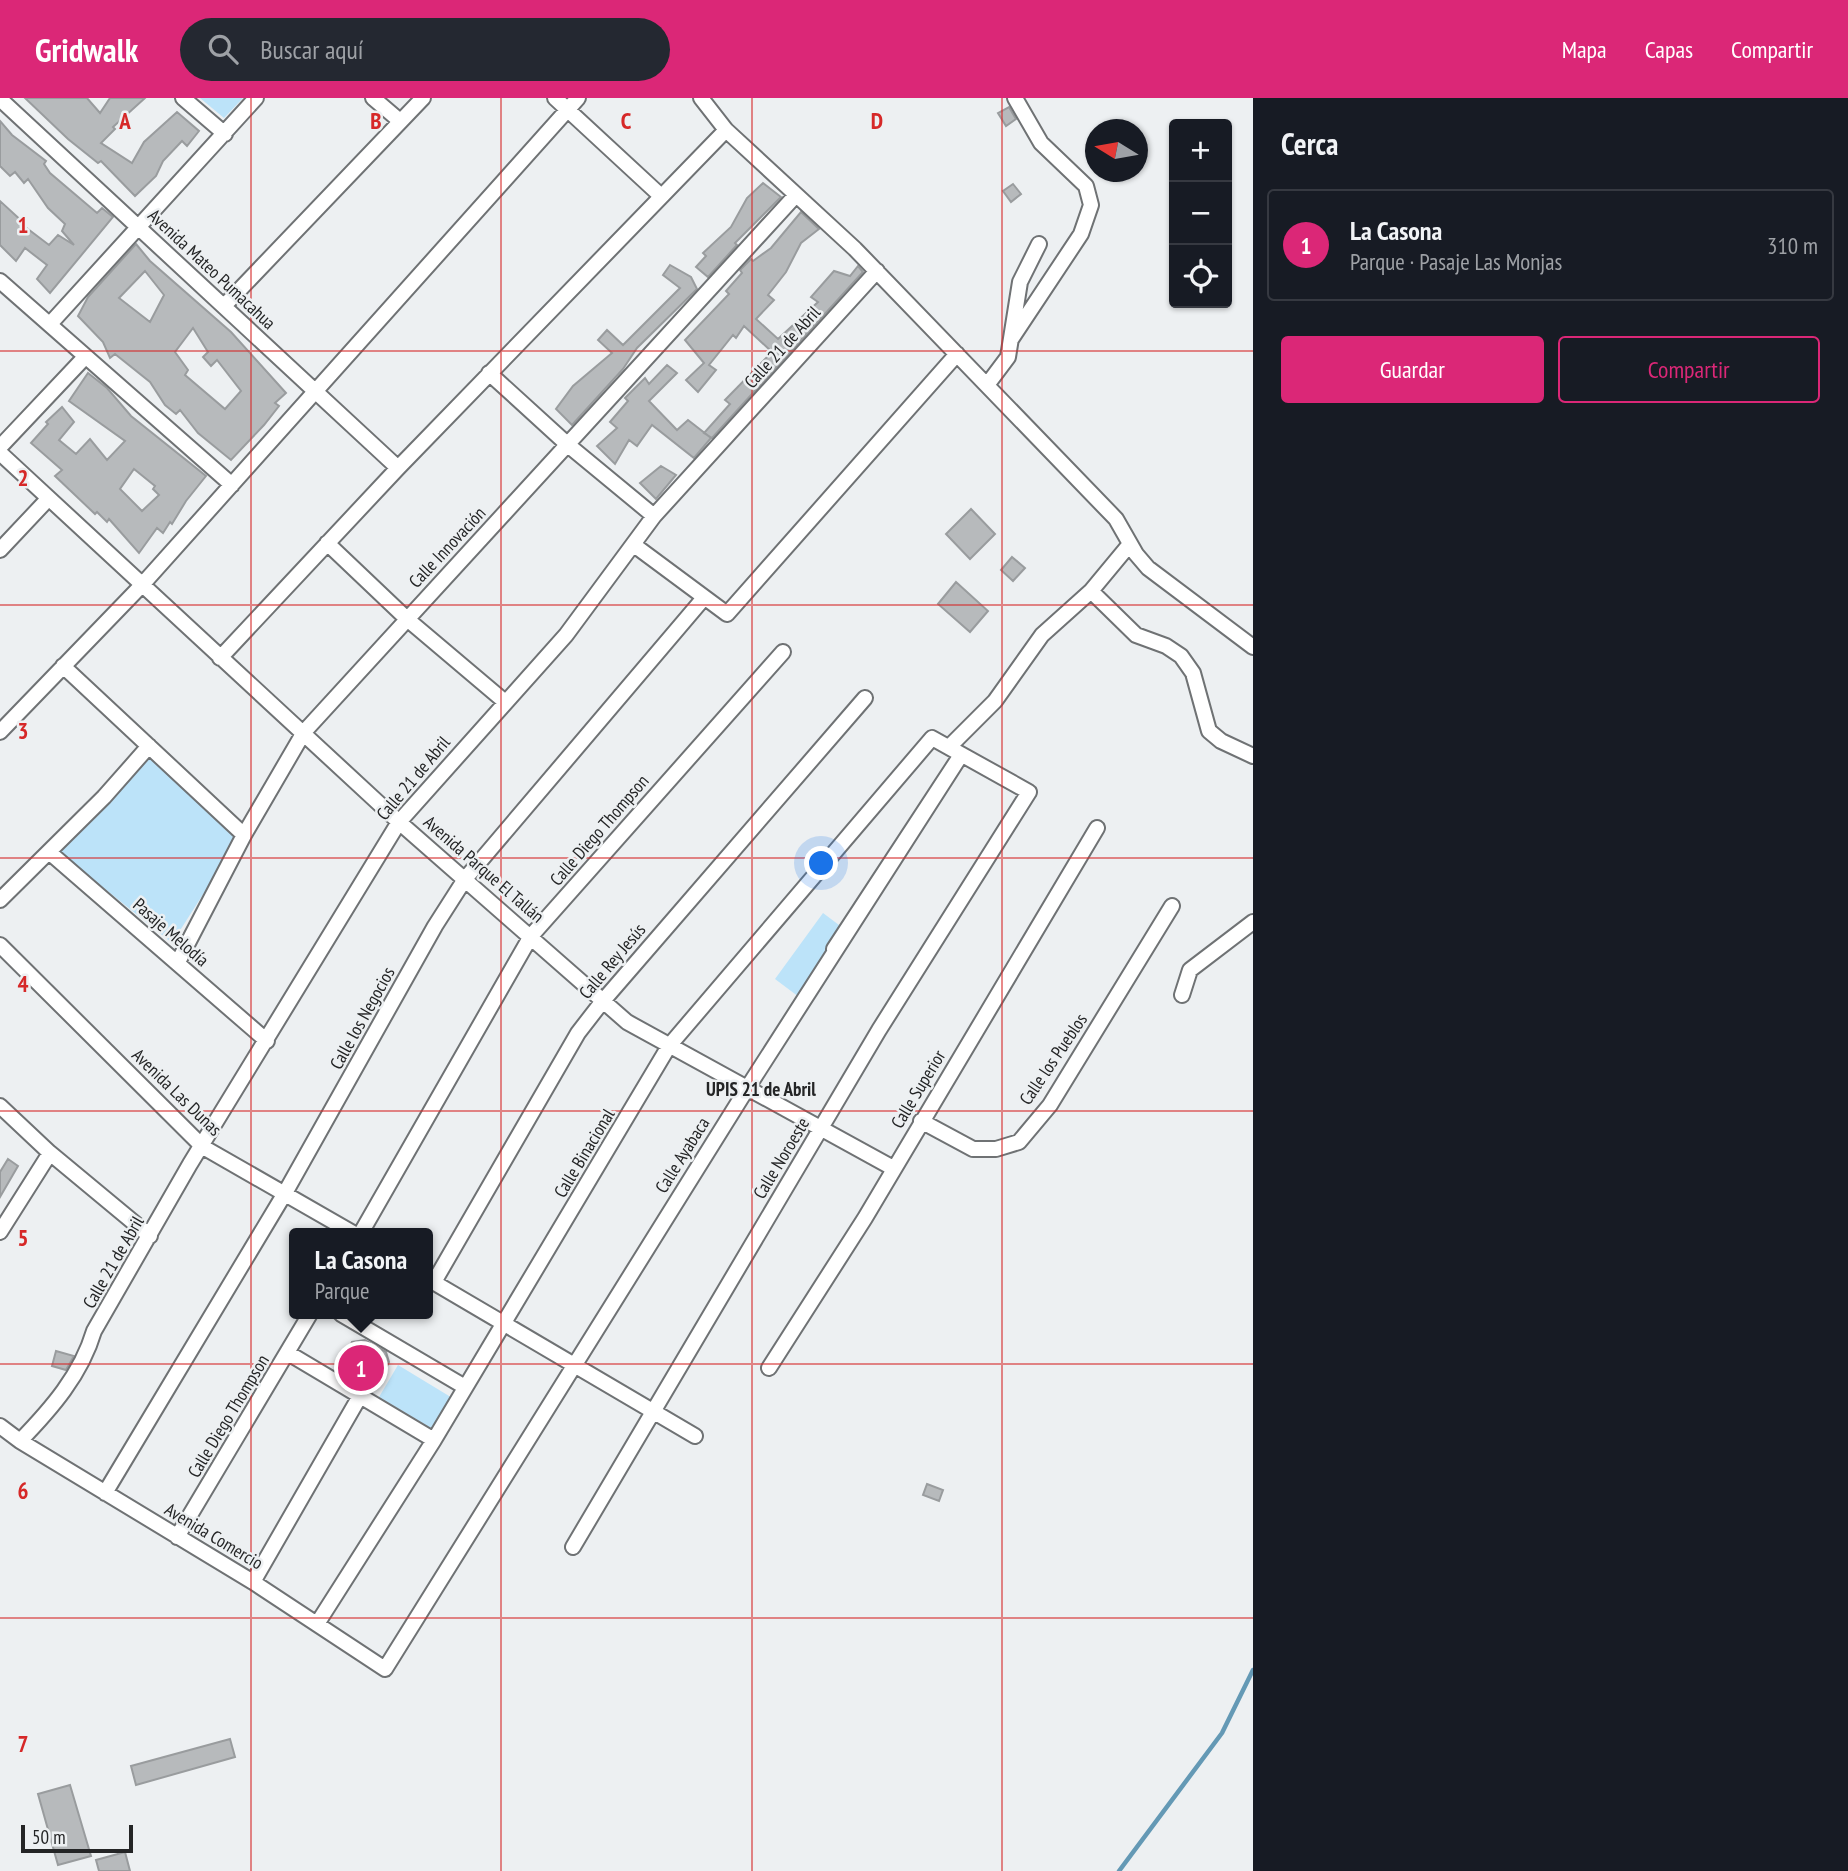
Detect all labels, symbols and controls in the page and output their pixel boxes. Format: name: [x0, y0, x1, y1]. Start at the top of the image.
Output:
search box: [180, 18, 670, 81]
text: Gridwalk: [35, 28, 138, 71]
icon: search: [204, 30, 242, 68]
text: Buscar aquí: [260, 33, 363, 66]
text: Mapa: [1562, 34, 1607, 65]
text: Capas: [1645, 34, 1693, 65]
text: Compartir: [1731, 34, 1813, 65]
text: A: [118, 106, 131, 135]
text: B: [370, 106, 382, 135]
text: C: [621, 106, 632, 135]
text: D: [871, 106, 883, 135]
north arrow: [1085, 119, 1148, 182]
map controls: [1169, 119, 1232, 308]
button: +: [1169, 119, 1232, 182]
text: Cerca: [1281, 124, 1338, 163]
button: −: [1169, 182, 1232, 245]
street label: Avenida Mateo Pumacahua: [143, 204, 281, 334]
text: 1: [18, 210, 29, 239]
text: La Casona: [1350, 214, 1442, 247]
text: 1: [1301, 231, 1312, 260]
text: 310 m: [1767, 231, 1818, 260]
button: locate: [1169, 245, 1232, 308]
text: Parque · Pasaje Las Monjas: [1350, 247, 1562, 276]
street label: Calle 21 de Abril: [739, 301, 825, 393]
button: Guardar: [1281, 336, 1544, 403]
button: Compartir: [1558, 336, 1820, 403]
text: 2: [18, 463, 29, 492]
street label: Calle Innovación: [404, 502, 490, 592]
text: 3: [18, 716, 29, 745]
street label: Calle 21 de Abril: [371, 731, 455, 825]
street label: Calle Diego Thompson: [545, 770, 653, 890]
street label: Avenida Parque El Tallán: [419, 810, 549, 928]
your location: [804, 846, 838, 880]
street label: Pasaje Melodía: [128, 893, 214, 971]
street label: Calle Rey Jesús: [574, 918, 650, 1004]
street label: Calle los Negocios: [324, 963, 400, 1073]
text: 4: [18, 969, 29, 998]
street label: Calle los Pueblos: [1014, 1009, 1092, 1109]
street label: Avenida Las Dunas: [127, 1044, 227, 1140]
street label: Calle Superior: [886, 1046, 950, 1132]
district label: UPIS 21 de Abril: [706, 1077, 816, 1101]
street label: Calle Binacional: [548, 1104, 620, 1202]
street label: Calle Ayabaca: [650, 1113, 714, 1197]
street label: Calle Noroeste: [748, 1113, 814, 1203]
street label: Calle 21 de Abril: [77, 1211, 149, 1312]
text: 5: [18, 1223, 29, 1252]
popup: [289, 1228, 433, 1319]
text: La Casona: [315, 1243, 407, 1276]
text: Parque: [315, 1276, 370, 1305]
pin: 1: [338, 1342, 384, 1394]
street label: Calle Diego Thompson: [182, 1350, 274, 1482]
text: 6: [18, 1476, 29, 1505]
street label: Avenida Comercio: [161, 1498, 268, 1574]
text: 7: [18, 1729, 29, 1758]
scale bar: [21, 1822, 133, 1854]
text: 50 m: [32, 1825, 66, 1849]

